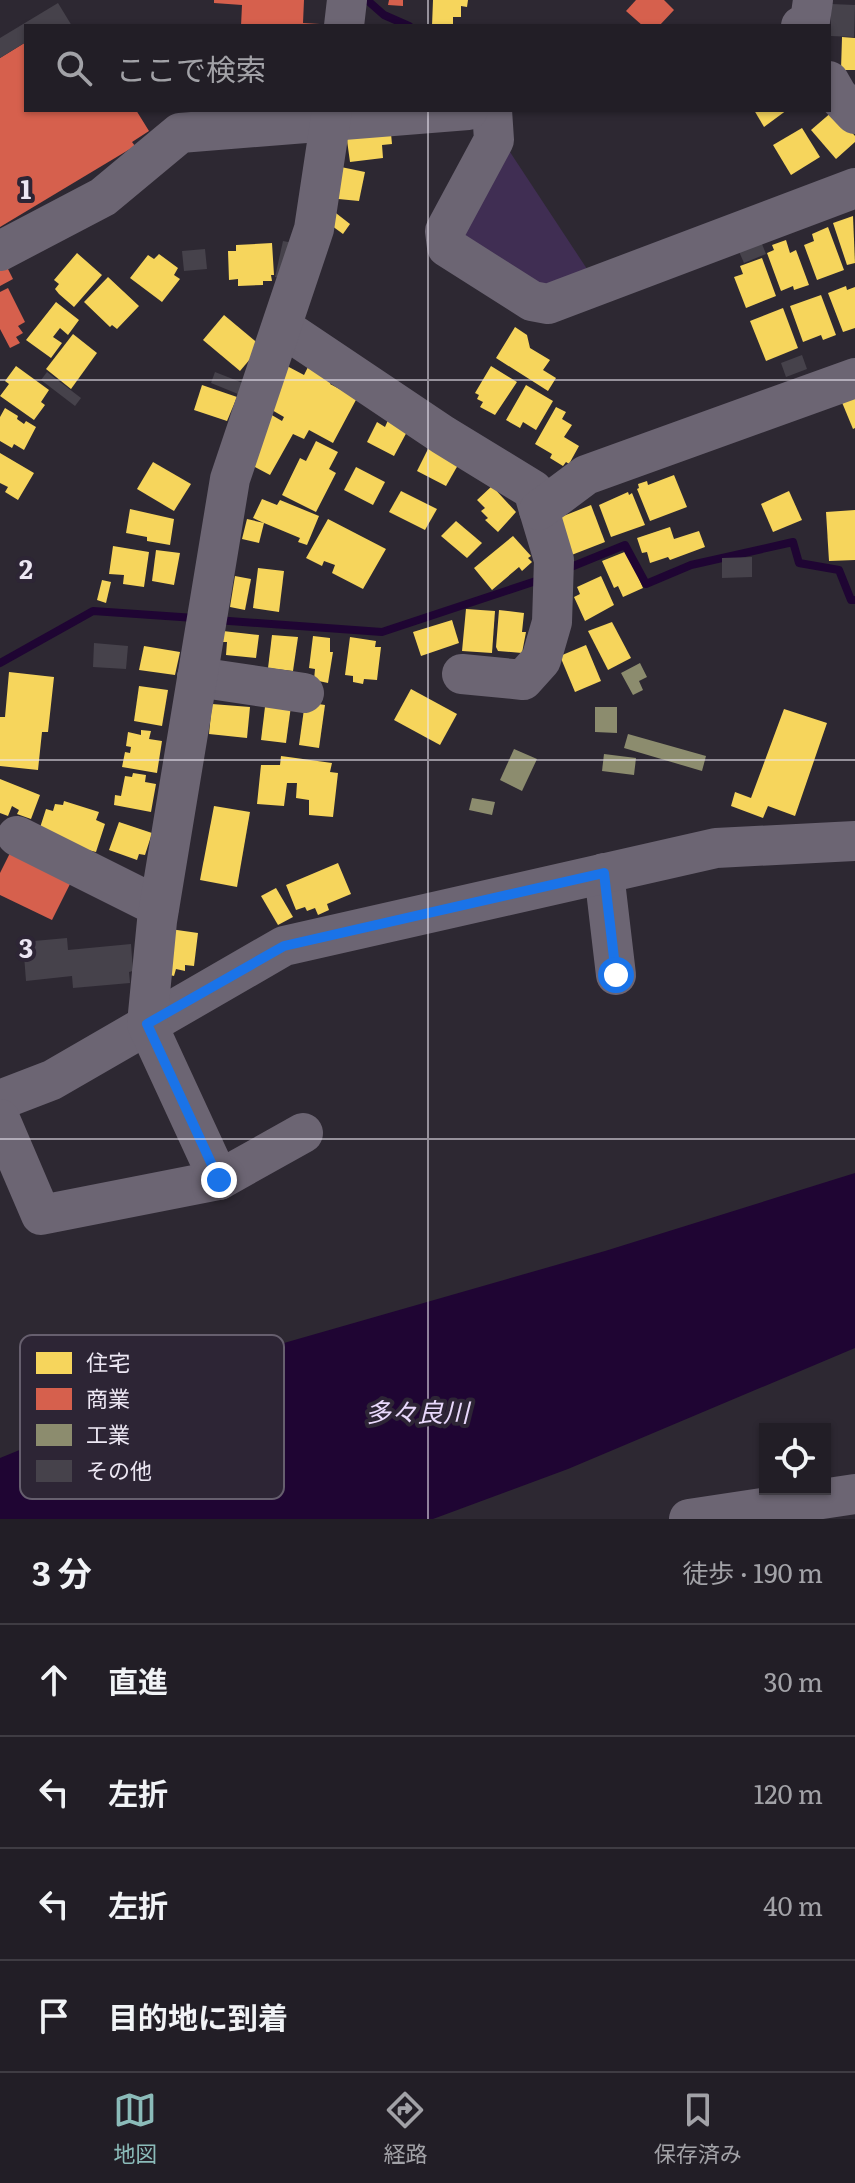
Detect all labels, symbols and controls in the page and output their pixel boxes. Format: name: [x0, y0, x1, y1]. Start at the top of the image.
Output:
search box: [24, 24, 831, 112]
icon: search: [52, 46, 96, 90]
text: ここで検索: [116, 46, 266, 90]
text: 1: [21, 168, 32, 207]
text: 2: [19, 548, 33, 587]
text: 3: [19, 927, 33, 966]
route start: [598, 957, 634, 993]
route end: [201, 1162, 237, 1198]
legend: [20, 1335, 284, 1499]
text: 住宅: [86, 1345, 130, 1378]
text: 商業: [86, 1381, 130, 1414]
water label: 多々良川: [365, 1391, 472, 1430]
text: 工業: [86, 1417, 130, 1450]
map controls: [759, 1423, 831, 1495]
button: locate: [759, 1423, 831, 1495]
text: その他: [86, 1453, 152, 1486]
text: 3 分: [32, 1546, 92, 1596]
text: 徒歩 · 190 m: [682, 1552, 823, 1591]
icon: ahead: [32, 1658, 76, 1702]
text: 直進: [108, 1658, 168, 1702]
text: 30 m: [763, 1661, 823, 1700]
icon: left: [32, 1770, 76, 1814]
text: 左折: [108, 1770, 168, 1814]
text: 120 m: [754, 1773, 823, 1812]
icon: left: [32, 1882, 76, 1926]
text: 左折: [108, 1882, 168, 1926]
text: 40 m: [763, 1885, 823, 1924]
icon: arrive: [32, 1994, 76, 2038]
text: 目的地に到着: [108, 1994, 288, 2038]
tab: 地図: [113, 2088, 157, 2169]
tab: 経路: [383, 2088, 428, 2169]
tab: 保存済み: [654, 2088, 742, 2169]

